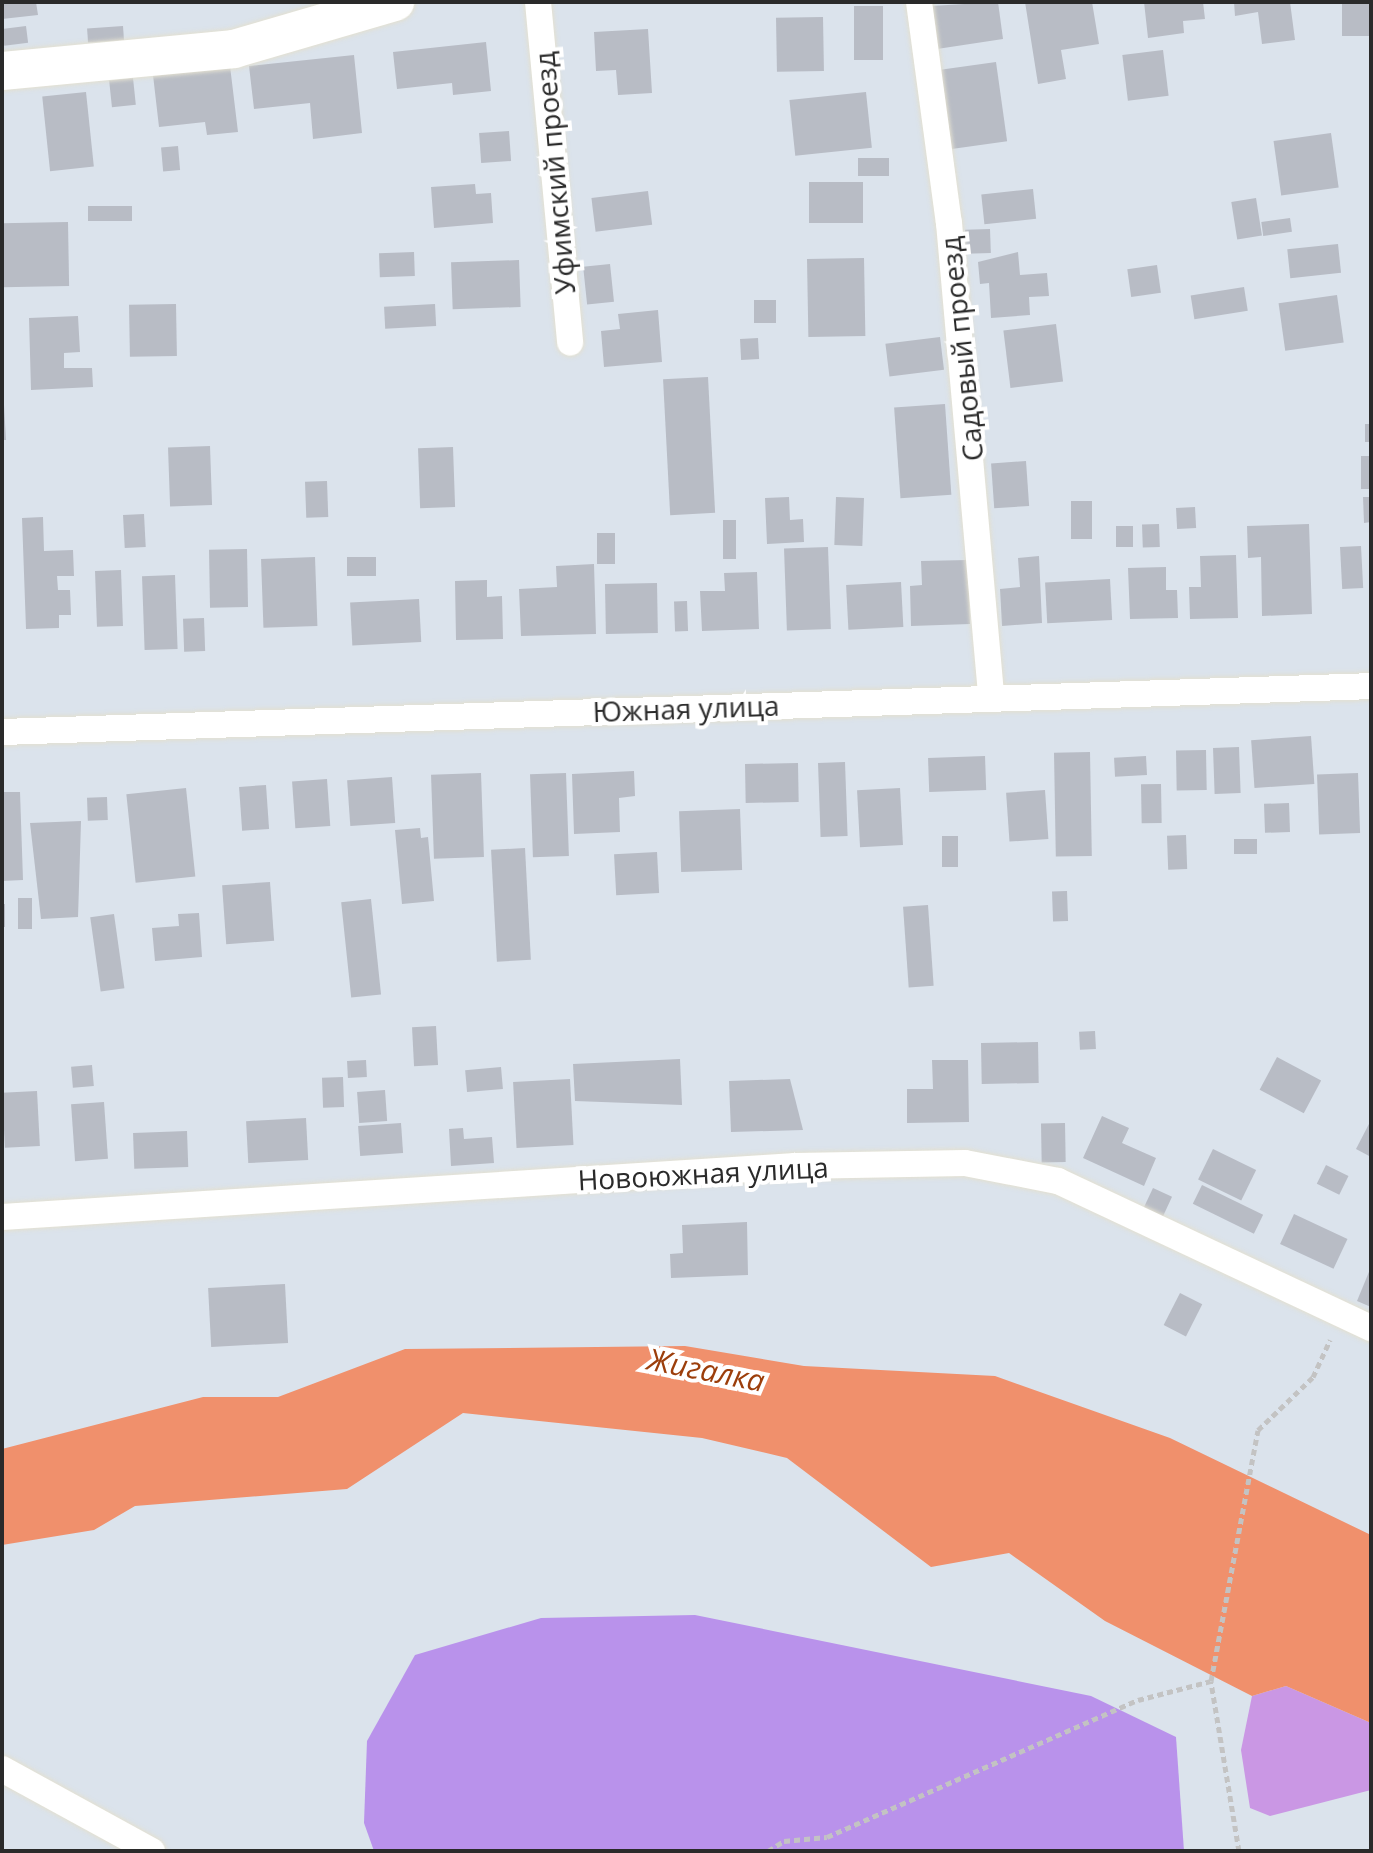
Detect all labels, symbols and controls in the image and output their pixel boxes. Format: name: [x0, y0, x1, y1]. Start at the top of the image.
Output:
street label: Уфимский проезд: [527, 50, 581, 296]
street label: Садовый проезд: [933, 235, 989, 463]
street label: Южная улица: [592, 688, 780, 728]
street label: Новоюжная улица: [577, 1150, 829, 1196]
water label: Жигалка: [644, 1341, 768, 1399]

